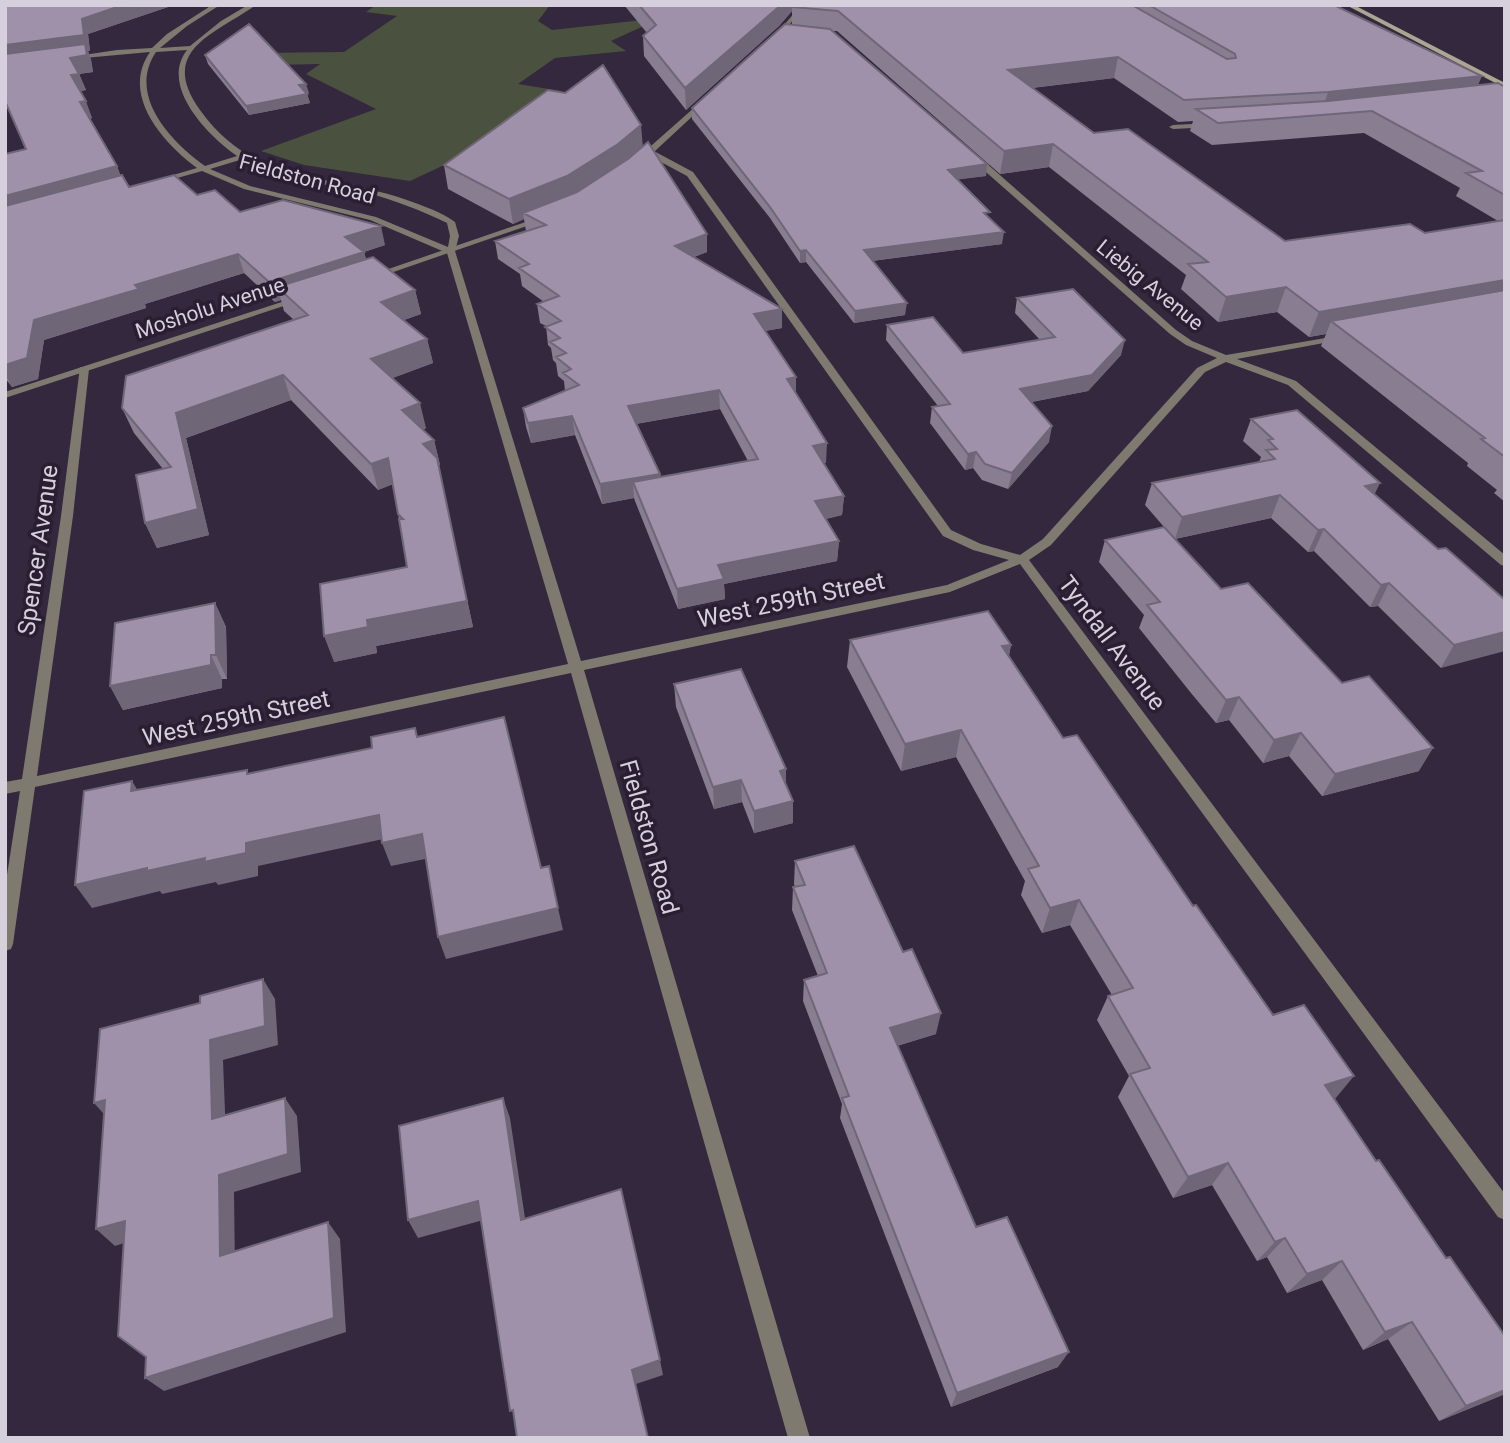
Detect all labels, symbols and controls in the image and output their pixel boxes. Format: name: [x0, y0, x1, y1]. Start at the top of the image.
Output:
street label: Fieldston Road: [237, 149, 377, 209]
street label: Liebig Avenue: [1092, 235, 1208, 335]
street label: Mosholu Avenue: [132, 273, 288, 343]
street label: Spencer Avenue: [12, 463, 64, 637]
street label: West 259th Street: [695, 566, 887, 634]
street label: Tyndall Avenue: [1052, 570, 1172, 716]
street label: West 259th Street: [140, 684, 332, 752]
street label: Fieldston Road: [614, 757, 684, 917]

